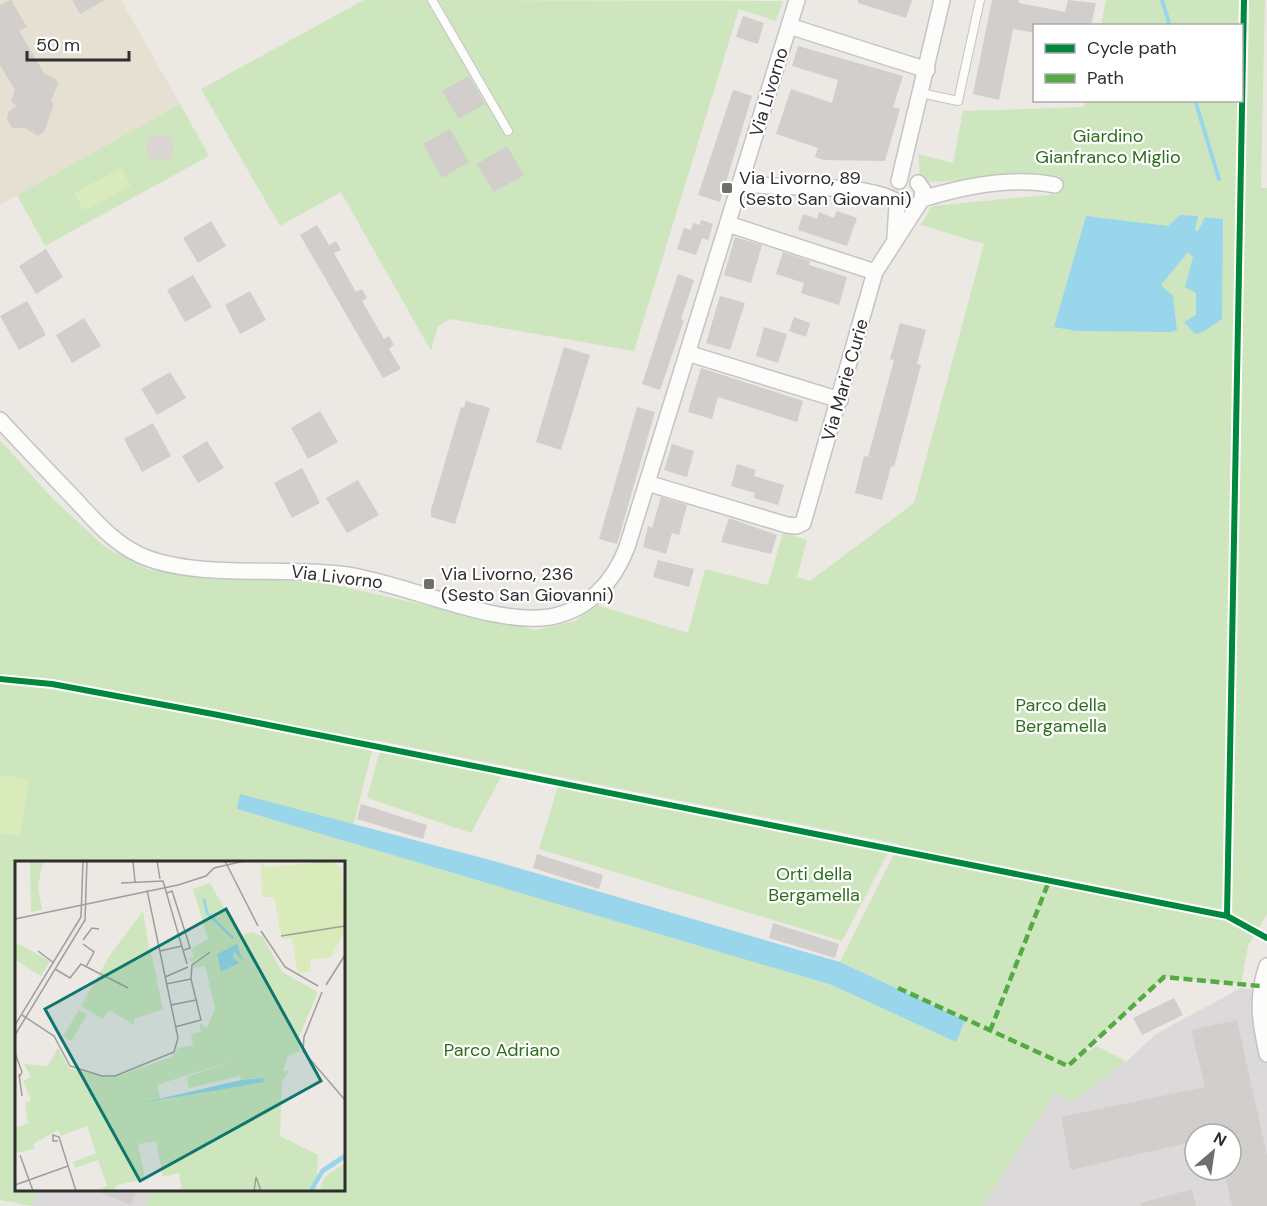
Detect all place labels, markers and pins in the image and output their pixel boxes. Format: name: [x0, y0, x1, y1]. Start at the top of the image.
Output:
place label: Via Livorno, 89 (Sesto San Giovanni): [739, 166, 911, 211]
marker: Via Livorno, 89 (Sesto San Giovanni): [720, 181, 734, 195]
place label: Via Livorno, 236 (Sesto San Giovanni): [441, 562, 613, 607]
marker: Via Livorno, 236 (Sesto San Giovanni): [422, 577, 436, 591]

